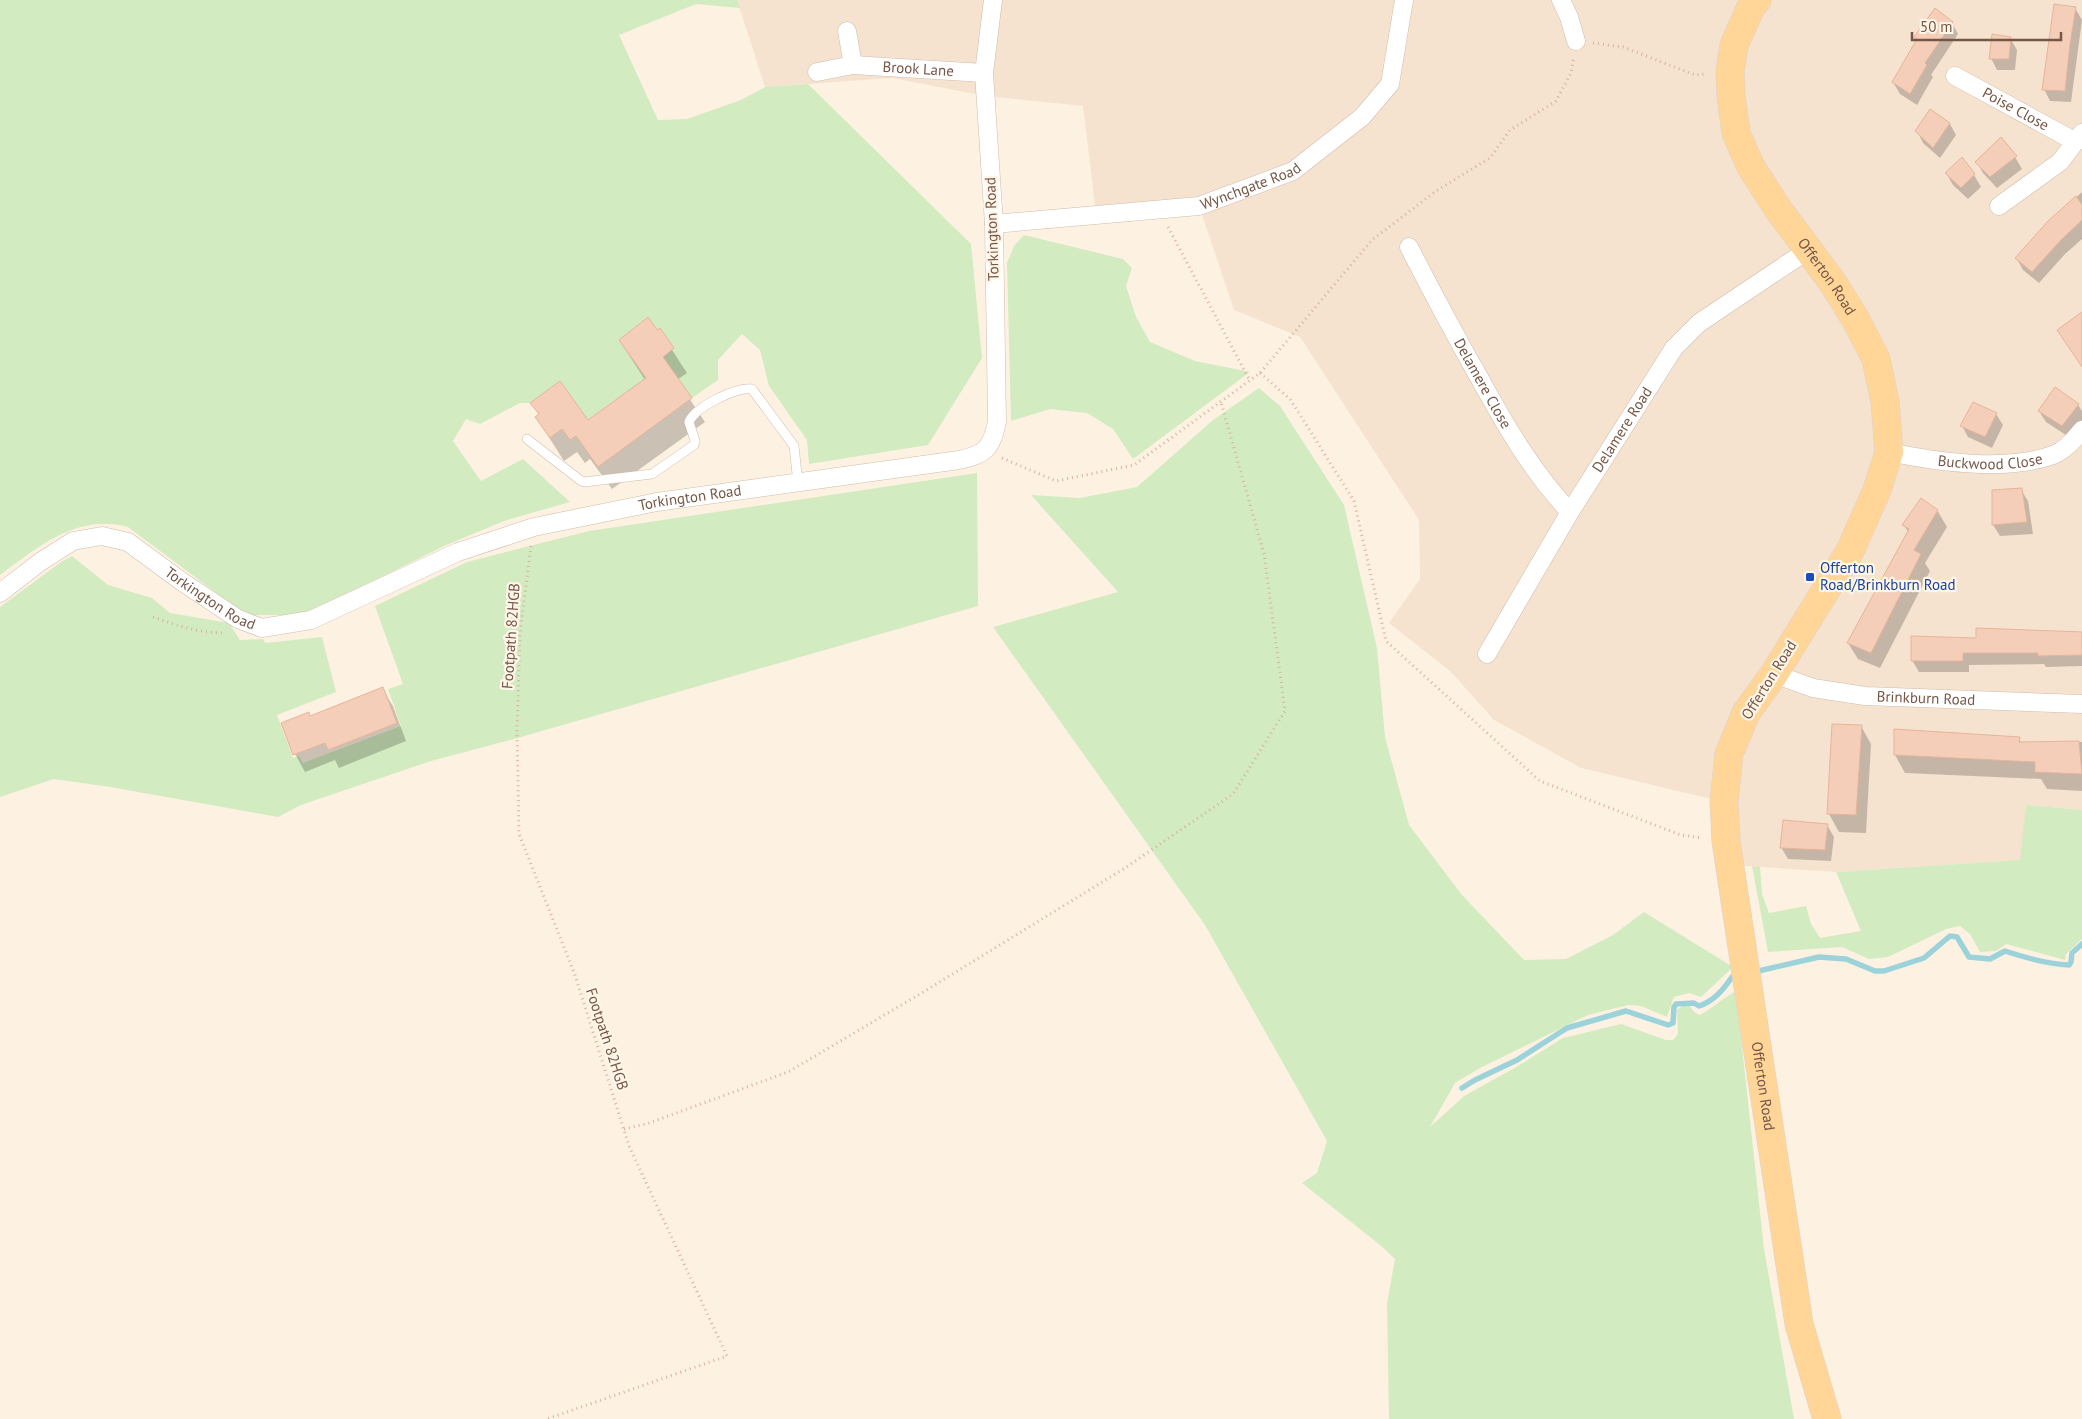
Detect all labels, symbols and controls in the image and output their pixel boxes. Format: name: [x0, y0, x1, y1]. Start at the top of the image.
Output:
scale bar: [1912, 10, 2061, 42]
text: 50 m: [1920, 17, 1953, 36]
street label: Brook Lane: [882, 57, 954, 80]
street label: Poise Close: [1979, 83, 2052, 134]
street label: Wynchgate Road: [1197, 158, 1305, 214]
street label: Torkington Road: [980, 177, 1003, 281]
street label: Offerton Road: [1794, 234, 1861, 318]
street label: Delamere Close: [1450, 335, 1516, 432]
street label: Delamere Road: [1588, 383, 1656, 476]
street label: Buckwood Close: [1937, 449, 2044, 473]
street label: Torkington Road: [636, 480, 743, 515]
place label: Offerton Road/Brinkburn Road: [1820, 558, 1956, 594]
street label: Torkington Road: [161, 562, 258, 634]
marker: Offerton Road/Brinkburn Road: [1804, 571, 1816, 583]
street label: Footpath 82HGB: [497, 582, 524, 690]
street label: Offerton Road: [1737, 637, 1800, 723]
street label: Brinkburn Road: [1876, 686, 1976, 709]
street label: Footpath 82HGB: [582, 985, 633, 1092]
street label: Offerton Road: [1747, 1040, 1780, 1132]

